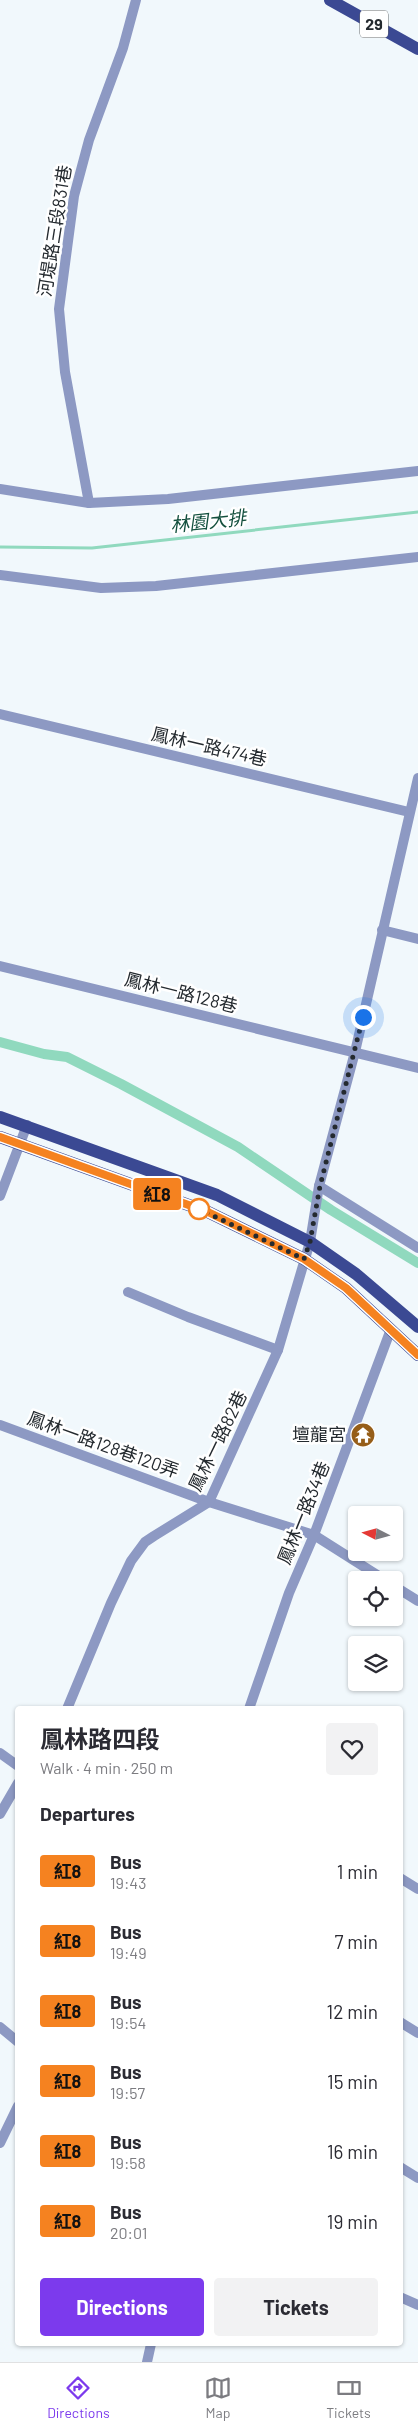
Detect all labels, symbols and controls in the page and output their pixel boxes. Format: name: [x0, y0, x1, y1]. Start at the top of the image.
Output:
road number: 29: [360, 10, 388, 38]
street label: 河堤路三段831巷: [33, 164, 75, 298]
water label: 林園大排: [169, 505, 250, 536]
street label: 鳳林一路474巷: [149, 722, 269, 770]
street label: 鳳林一路128巷: [123, 967, 240, 1017]
your location: [351, 1005, 376, 1030]
line badge: 紅8: [134, 1178, 180, 1210]
text: 紅8: [143, 1183, 171, 1205]
unlabelled marker: [188, 1198, 210, 1220]
street label: 鳳林一路82巷: [183, 1387, 251, 1494]
street label: 鳳林一路128巷120弄: [25, 1406, 182, 1482]
temple icon: 壇龍宮: [350, 1422, 376, 1448]
place label: 壇龍宮: [292, 1423, 346, 1445]
street label: 鳳林一路34巷: [272, 1458, 334, 1567]
north arrow: [348, 1506, 402, 1561]
map controls: [348, 1506, 403, 1691]
button: locate: [348, 1571, 403, 1626]
button: layers: [348, 1636, 403, 1691]
button: heart: [326, 1723, 378, 1775]
text: 鳳林路四段: [40, 1724, 160, 1753]
text: Walk · 4 min · 250 m: [40, 1758, 173, 1777]
text: Departures: [40, 1802, 135, 1825]
text: Bus: [110, 1850, 142, 1873]
text: 紅8: [54, 1860, 81, 1882]
text: 1 min: [337, 1860, 378, 1883]
text: 19:43: [110, 1873, 146, 1892]
text: Bus: [110, 1920, 142, 1943]
text: 紅8: [54, 1930, 81, 1952]
text: 7 min: [334, 1930, 378, 1953]
text: 19:49: [110, 1943, 147, 1962]
text: Bus: [110, 1990, 142, 2013]
text: 紅8: [54, 2000, 81, 2022]
text: 12 min: [327, 2000, 378, 2023]
text: 19:54: [110, 2013, 146, 2032]
text: Bus: [110, 2060, 142, 2083]
text: 紅8: [54, 2070, 81, 2092]
text: 15 min: [327, 2070, 378, 2093]
text: 19:57: [110, 2083, 145, 2102]
text: Bus: [110, 2130, 142, 2153]
text: 紅8: [54, 2140, 81, 2162]
text: 16 min: [327, 2140, 378, 2163]
text: 19:58: [110, 2153, 146, 2172]
text: Bus: [110, 2200, 142, 2223]
text: 紅8: [54, 2210, 81, 2232]
text: 19 min: [327, 2210, 378, 2233]
text: 20:01: [110, 2223, 147, 2242]
button: Directions: [40, 2278, 204, 2336]
button: Tickets: [214, 2278, 378, 2336]
tab: Directions: [47, 2374, 110, 2421]
tab: Map: [204, 2374, 232, 2421]
tab: Tickets: [326, 2374, 371, 2421]

